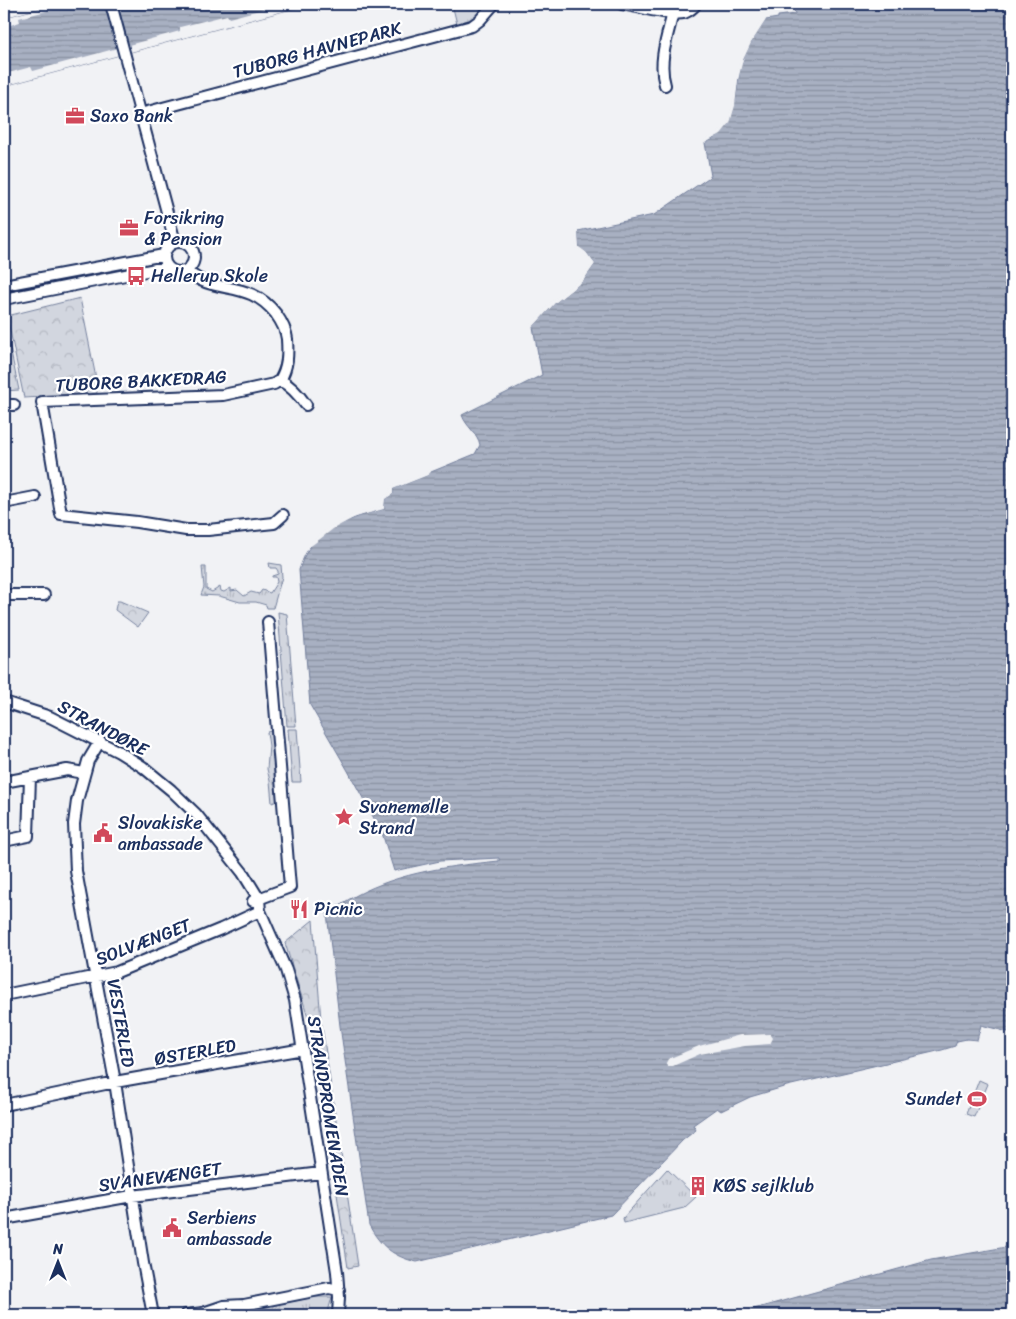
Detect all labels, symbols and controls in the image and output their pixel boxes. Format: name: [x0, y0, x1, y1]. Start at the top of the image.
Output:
street label: TUBORG HAVNEPARK: [229, 12, 406, 88]
place label: Saxo Bank: [90, 100, 173, 132]
office icon: Saxo Bank: [64, 105, 86, 127]
place label: Forsikring & Pension: [144, 202, 224, 255]
office icon: Forsikring & Pension: [118, 217, 140, 239]
place label: Hellerup Skole: [151, 260, 268, 292]
bus stop icon: Hellerup Skole: [125, 265, 147, 287]
street label: TUBORG BAKKEDRAG: [55, 361, 228, 401]
street label: STRANDØRE: [52, 691, 155, 766]
place label: Svanemølle Strand: [359, 791, 449, 844]
place icon: Svanemølle Strand: [333, 806, 355, 828]
place label: Slovakiske ambassade: [118, 807, 203, 860]
public building icon: Slovakiske ambassade: [92, 822, 114, 844]
place label: Picnic: [314, 893, 363, 925]
restaurant icon: Picnic: [288, 898, 310, 920]
street label: SOLVÆNGET: [91, 909, 196, 975]
street label: VESTERLED: [97, 976, 145, 1070]
street label: STRANDPROMENADEN: [298, 1013, 358, 1199]
street label: ØSTERLED: [152, 1029, 239, 1075]
place label: Sundet: [905, 1083, 963, 1115]
sports icon: Sundet: [966, 1088, 988, 1110]
street label: SVANEVÆNGET: [97, 1152, 224, 1201]
place label: KØS sejlklub: [713, 1170, 814, 1202]
building icon: KØS sejlklub: [687, 1175, 709, 1197]
place label: Serbiens ambassade: [187, 1202, 272, 1255]
public building icon: Serbiens ambassade: [161, 1217, 183, 1239]
north arrow: [32, 1236, 82, 1286]
text: N: [52, 1237, 63, 1262]

